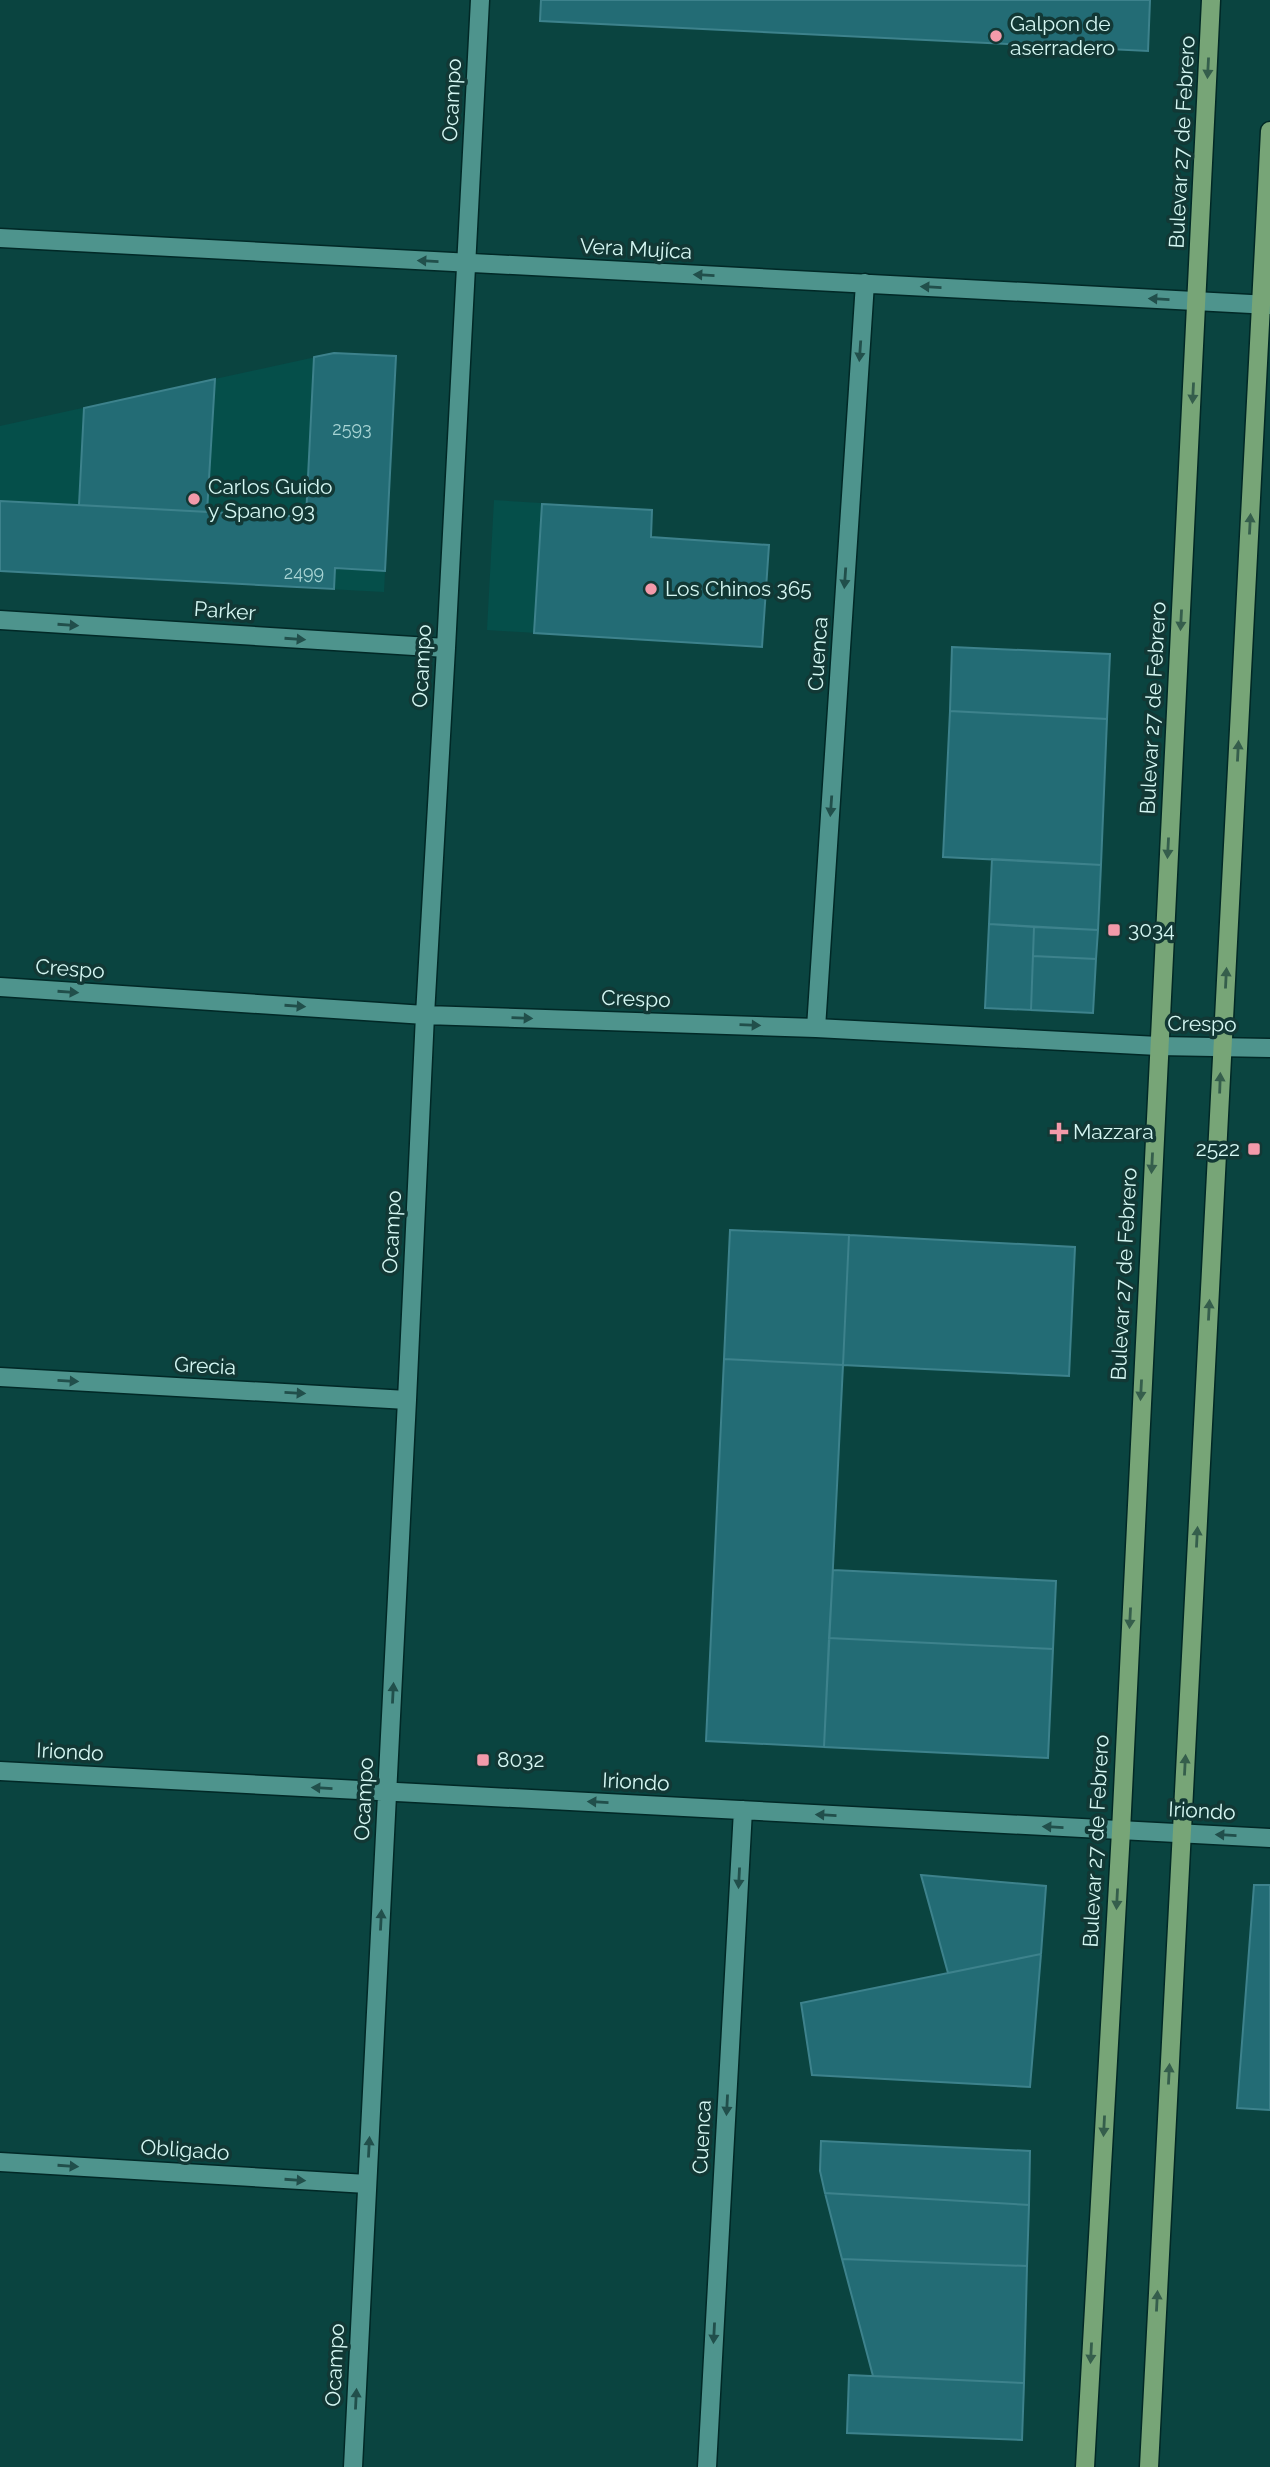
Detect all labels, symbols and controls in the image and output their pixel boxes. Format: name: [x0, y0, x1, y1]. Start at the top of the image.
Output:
place label: Galpon de aserradero: [1010, 11, 1115, 60]
marker: Galpon de aserradero: [988, 28, 1004, 44]
street label: Bulevar 27 de Febrero: [1163, 35, 1200, 249]
one-way arrow: [1202, 57, 1213, 79]
street label: Ocampo: [437, 58, 466, 142]
street label: Vera Mujíca: [579, 233, 693, 264]
one-way arrow: [417, 255, 439, 266]
one-way arrow: [693, 269, 715, 280]
one-way arrow: [920, 281, 942, 292]
one-way arrow: [1147, 293, 1169, 304]
one-way arrow: [854, 341, 865, 363]
one-way arrow: [1187, 383, 1198, 405]
house number: 2593: [332, 418, 372, 439]
place label: Carlos Guido y Spano 93: [208, 474, 333, 523]
marker: Carlos Guido y Spano 93: [186, 491, 202, 507]
one-way arrow: [1244, 513, 1255, 535]
house number: 2499: [284, 562, 324, 583]
one-way arrow: [840, 568, 851, 590]
place label: Los Chinos 365: [665, 576, 812, 601]
marker: Los Chinos 365: [643, 581, 659, 597]
street label: Parker: [193, 596, 257, 625]
street label: Bulevar 27 de Febrero: [1134, 601, 1171, 815]
one-way arrow: [1175, 610, 1186, 632]
street label: Cuenca: [802, 616, 833, 692]
one-way arrow: [57, 619, 79, 630]
street label: Ocampo: [407, 624, 436, 708]
one-way arrow: [284, 633, 306, 644]
one-way arrow: [1232, 740, 1243, 762]
one-way arrow: [825, 795, 836, 817]
one-way arrow: [1163, 837, 1174, 859]
place label: 3034: [1128, 917, 1175, 942]
marker: 3034: [1106, 922, 1122, 938]
street label: Crespo: [35, 954, 106, 983]
one-way arrow: [1220, 967, 1231, 989]
street label: Crespo: [601, 985, 671, 1012]
one-way arrow: [57, 986, 79, 997]
one-way arrow: [284, 1001, 306, 1012]
street label: Crespo: [1167, 1010, 1237, 1037]
one-way arrow: [512, 1012, 534, 1024]
one-way arrow: [739, 1020, 761, 1031]
one-way arrow: [1215, 1072, 1226, 1094]
place label: Mazzara: [1073, 1119, 1154, 1144]
marker: Mazzara: [1051, 1124, 1067, 1140]
place label: 2522: [1196, 1136, 1240, 1161]
marker: 2522: [1246, 1141, 1262, 1157]
one-way arrow: [1147, 1152, 1158, 1174]
street label: Bulevar 27 de Febrero: [1105, 1167, 1142, 1381]
street label: Ocampo: [377, 1190, 406, 1274]
one-way arrow: [1204, 1299, 1215, 1321]
street label: Grecia: [173, 1351, 237, 1380]
one-way arrow: [57, 1376, 79, 1387]
one-way arrow: [1136, 1380, 1147, 1402]
one-way arrow: [285, 1388, 307, 1399]
one-way arrow: [1192, 1526, 1203, 1548]
one-way arrow: [1124, 1607, 1135, 1629]
one-way arrow: [387, 1682, 398, 1704]
street label: Bulevar 27 de Febrero: [1077, 1734, 1114, 1948]
street label: Iriondo: [36, 1737, 104, 1766]
place label: 8032: [497, 1747, 544, 1772]
marker: 8032: [475, 1752, 491, 1768]
one-way arrow: [1180, 1753, 1191, 1775]
street label: Ocampo: [349, 1757, 378, 1841]
street label: Iriondo: [602, 1767, 670, 1796]
one-way arrow: [311, 1782, 333, 1793]
street label: Iriondo: [1168, 1796, 1236, 1825]
one-way arrow: [587, 1797, 609, 1808]
one-way arrow: [814, 1809, 836, 1820]
one-way arrow: [1042, 1821, 1064, 1832]
one-way arrow: [1215, 1830, 1237, 1841]
one-way arrow: [734, 1868, 745, 1890]
one-way arrow: [1111, 1888, 1122, 1910]
one-way arrow: [375, 1909, 386, 1931]
one-way arrow: [1164, 2063, 1175, 2085]
one-way arrow: [721, 2095, 732, 2117]
street label: Cuenca: [687, 2099, 716, 2175]
one-way arrow: [1098, 2115, 1109, 2137]
street label: Obligado: [140, 2134, 230, 2165]
one-way arrow: [364, 2136, 375, 2158]
one-way arrow: [57, 2161, 79, 2172]
one-way arrow: [284, 2175, 306, 2186]
one-way arrow: [1152, 2290, 1163, 2312]
one-way arrow: [708, 2322, 719, 2344]
street label: Ocampo: [320, 2323, 349, 2407]
one-way arrow: [1086, 2342, 1097, 2364]
one-way arrow: [351, 2388, 362, 2410]

